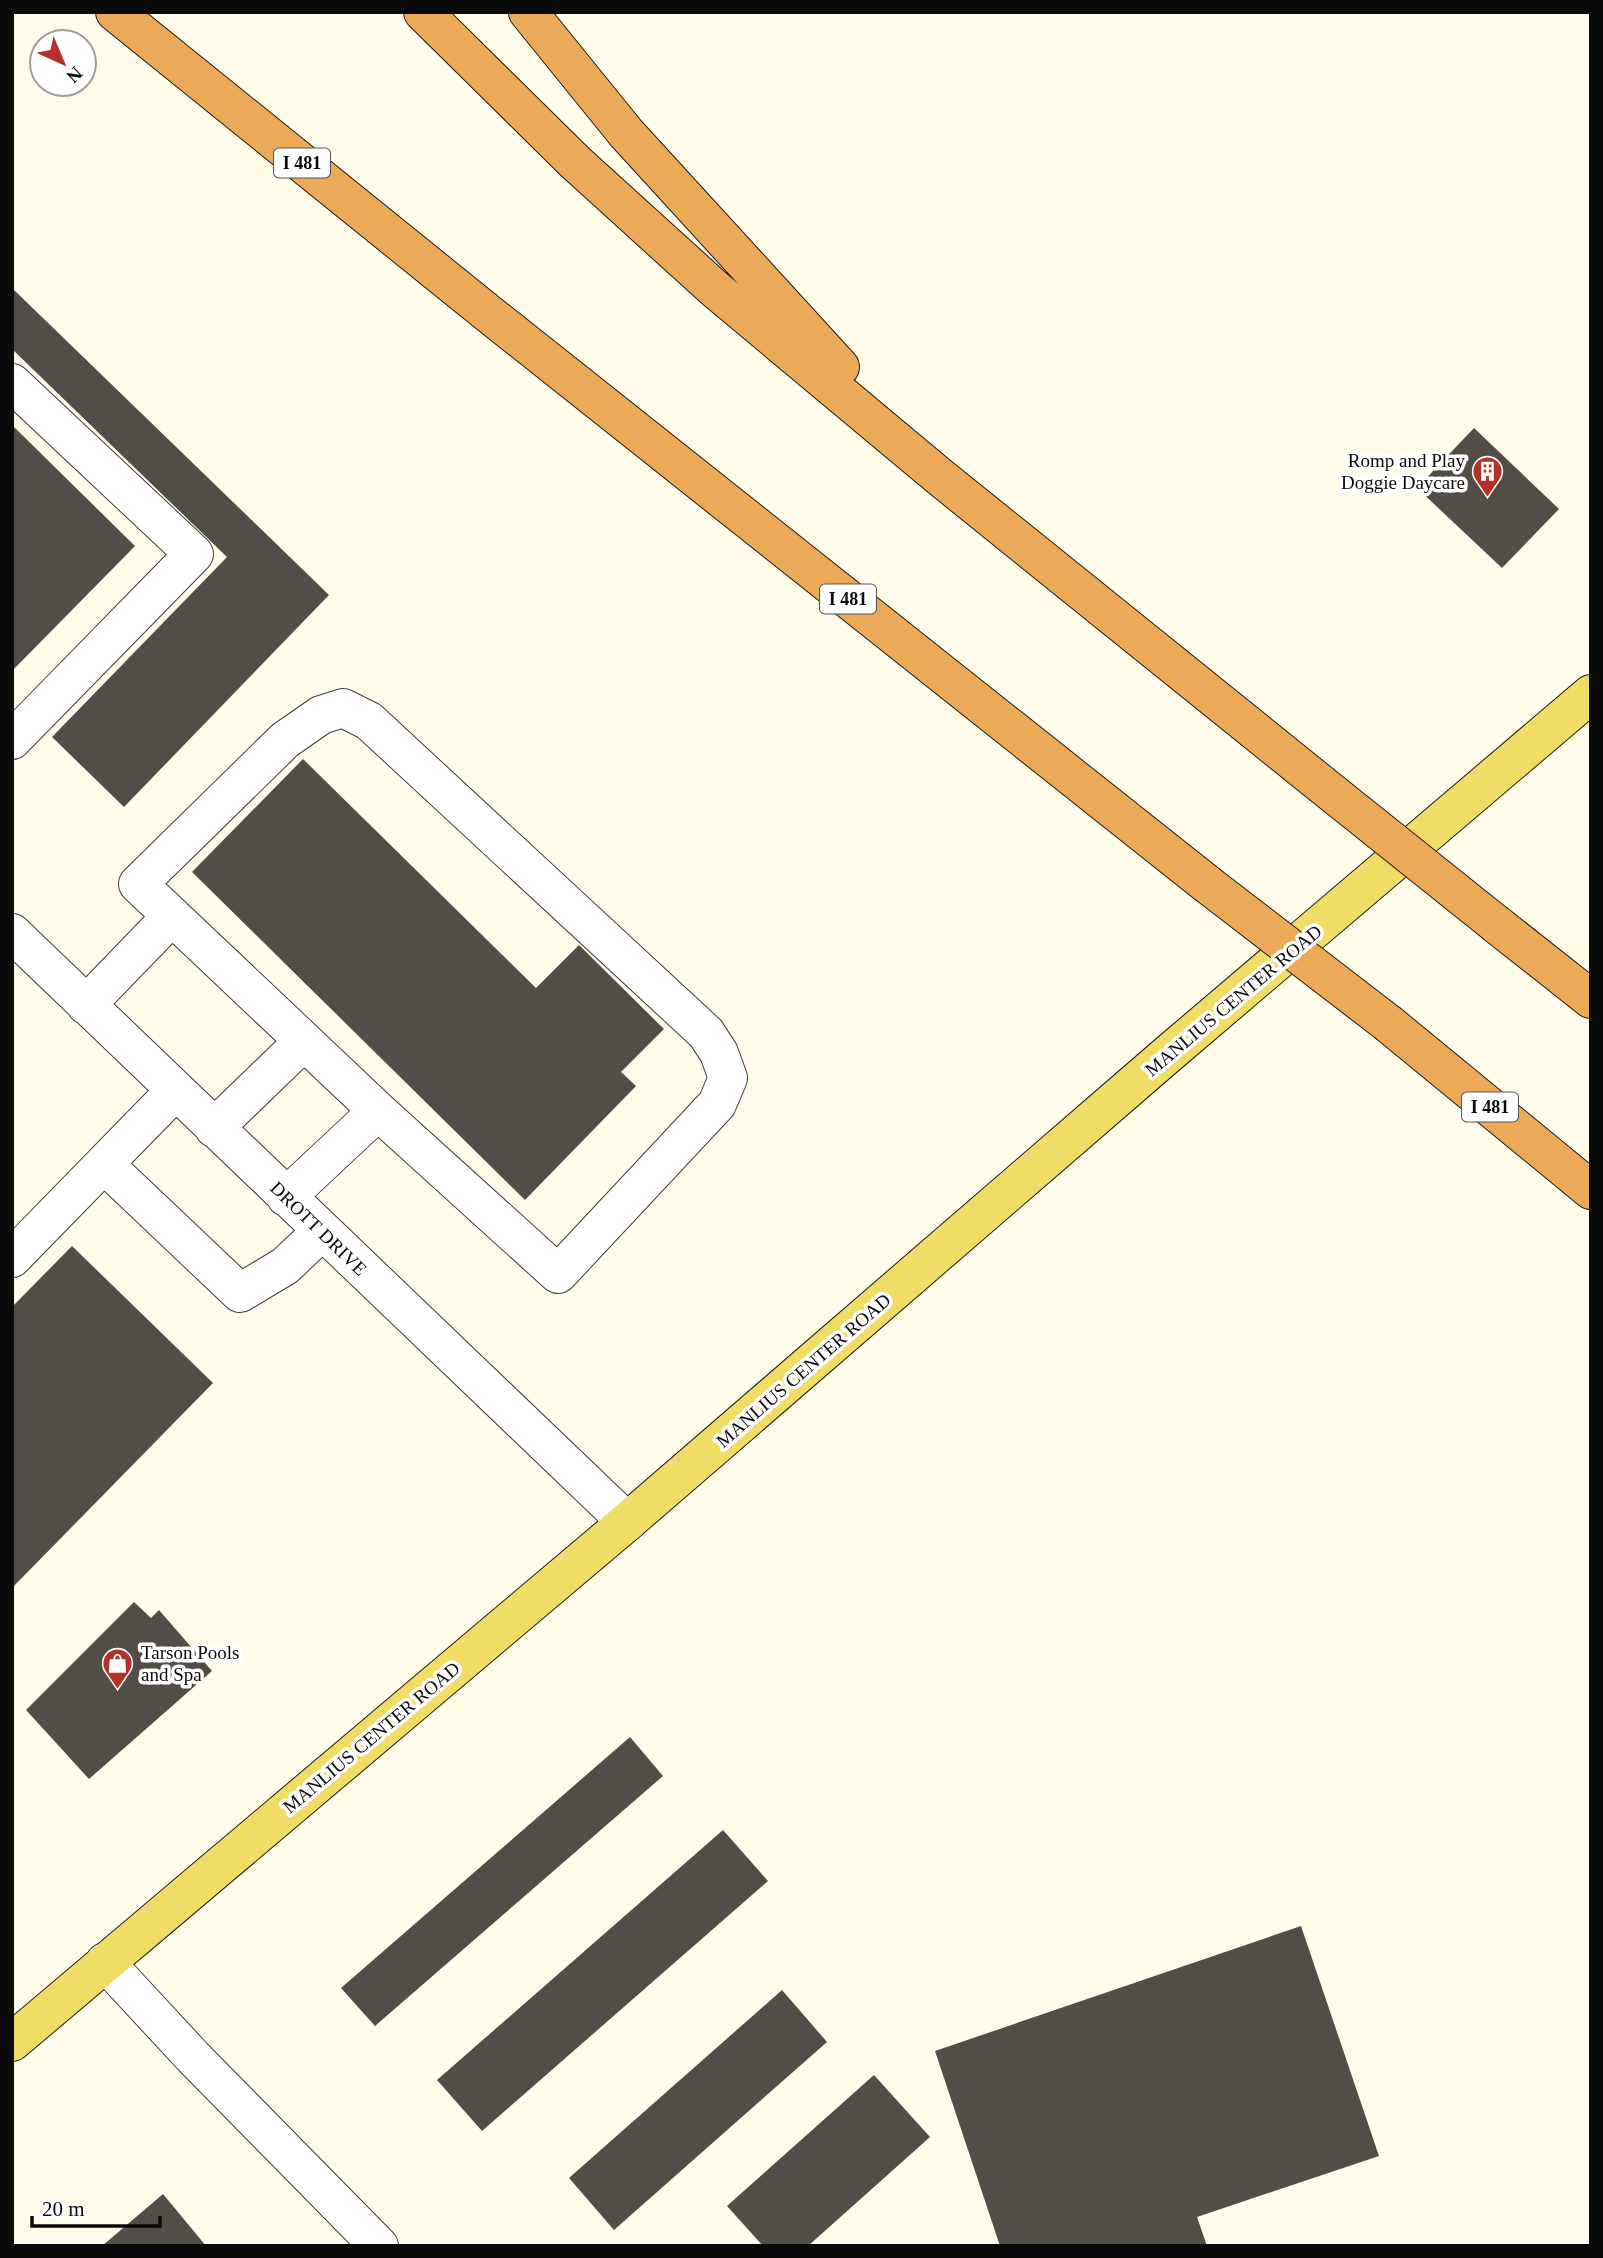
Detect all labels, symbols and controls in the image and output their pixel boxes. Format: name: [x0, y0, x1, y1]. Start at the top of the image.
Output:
north arrow: [28, 28, 98, 98]
text: N: [62, 63, 87, 87]
road number: I 481: [274, 148, 330, 178]
place label: Romp and Play Doggie Daycare: [1341, 450, 1465, 493]
building icon: Romp and Play Doggie Daycare: [1471, 454, 1505, 498]
road number: I 481: [820, 584, 876, 614]
street label: MANLIUS CENTER ROAD: [1141, 920, 1326, 1080]
road number: I 481: [1462, 1092, 1518, 1122]
street label: DROTT DRIVE: [266, 1177, 371, 1280]
street label: MANLIUS CENTER ROAD: [712, 1289, 895, 1452]
place label: Tarson Pools and Spa: [141, 1642, 239, 1685]
shop icon: Tarson Pools and Spa: [101, 1646, 135, 1690]
street label: MANLIUS CENTER ROAD: [279, 1657, 464, 1817]
scale bar: [32, 2184, 159, 2228]
text: 20 m: [42, 2197, 85, 2221]

